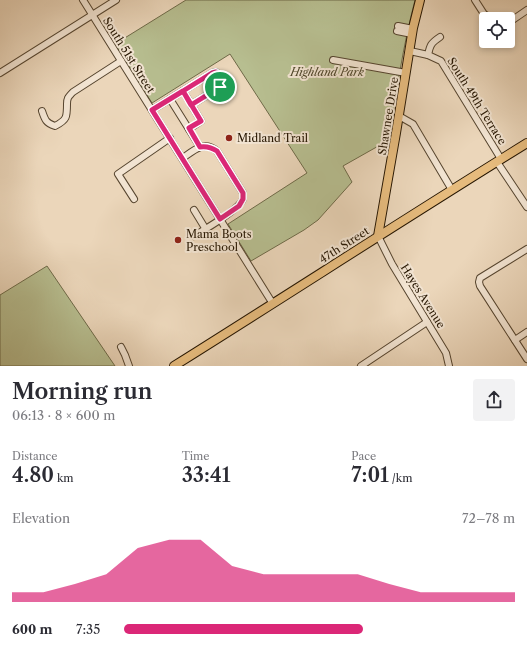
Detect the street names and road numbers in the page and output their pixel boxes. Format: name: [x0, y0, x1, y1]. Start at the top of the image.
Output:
street label: South 51st Street: [100, 14, 158, 96]
street label: South 49th Terrace: [444, 55, 510, 147]
street label: Shawnee Drive: [375, 76, 401, 156]
street label: 47th Street: [316, 224, 372, 266]
street label: Hayes Avenue: [398, 261, 448, 331]

